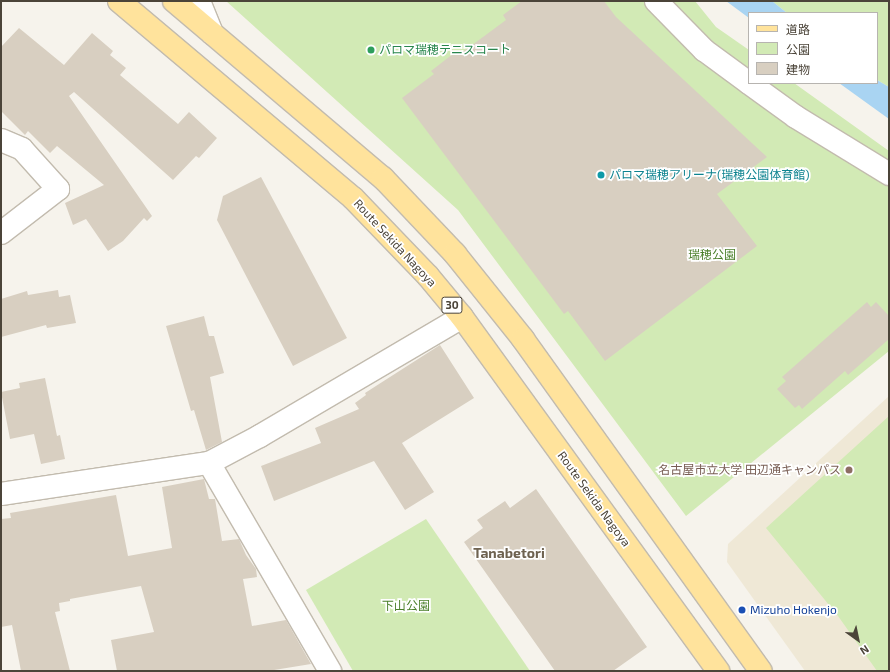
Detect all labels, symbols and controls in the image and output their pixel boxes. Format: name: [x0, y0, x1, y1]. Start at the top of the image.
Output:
legend: [748, 12, 878, 84]
text: 道路: [786, 22, 810, 36]
text: 公園: [786, 42, 810, 56]
place label: パロマ瑞穂テニスコート: [379, 43, 511, 57]
marker: パロマ瑞穂テニスコート: [366, 45, 376, 55]
text: 建物: [786, 62, 810, 76]
place label: パロマ瑞穂アリーナ(瑞穂公園体育館): [609, 168, 810, 182]
marker: パロマ瑞穂アリーナ(瑞穂公園体育館): [596, 170, 606, 180]
street label: Route Sekida Nagoya: [351, 196, 439, 290]
park label: 瑞穂公園: [688, 248, 736, 262]
road number: 30: [441, 296, 463, 314]
street label: Route Sekida Nagoya: [555, 448, 633, 550]
place label: 名古屋市立大学 田辺通キャンパス: [658, 463, 841, 477]
marker: 名古屋市立大学 田辺通キャンパス: [844, 465, 854, 475]
district label: Tanabetori: [473, 545, 545, 561]
park label: 下山公園: [382, 599, 430, 613]
place label: Mizuho Hokenjo: [750, 603, 837, 617]
marker: Mizuho Hokenjo: [737, 605, 747, 615]
north arrow: [838, 620, 878, 660]
text: N: [858, 643, 872, 658]

